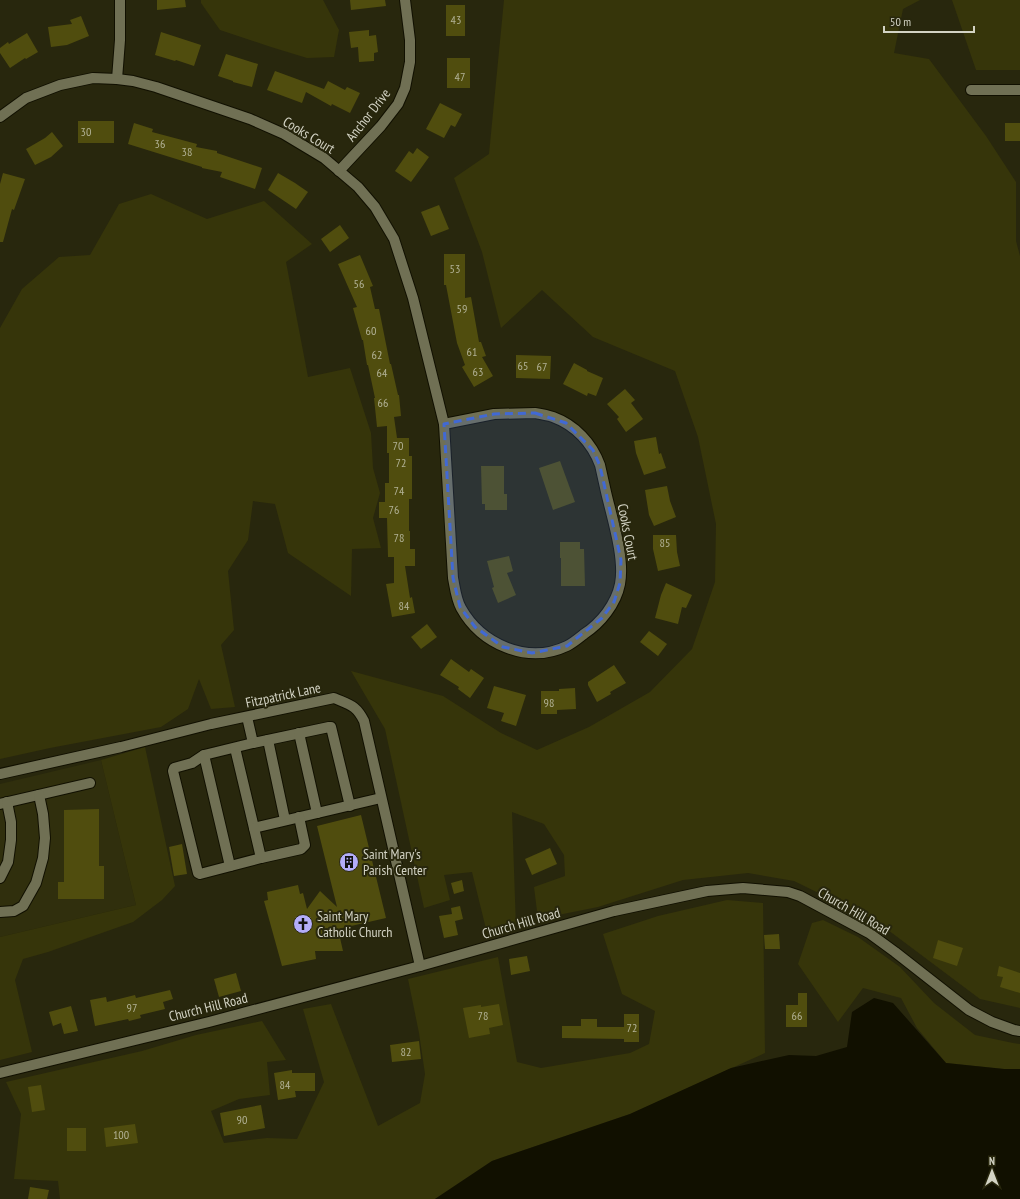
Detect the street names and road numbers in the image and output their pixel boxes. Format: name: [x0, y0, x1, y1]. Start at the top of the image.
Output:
street label: Anchor Drive: [342, 85, 394, 145]
street label: Cooks Court: [280, 112, 338, 158]
street label: Cooks Court: [614, 502, 642, 562]
street label: Fitzpatrick Lane: [244, 678, 322, 712]
street label: Church Hill Road: [815, 883, 893, 939]
street label: Church Hill Road: [480, 903, 562, 943]
street label: Church Hill Road: [167, 989, 249, 1025]

